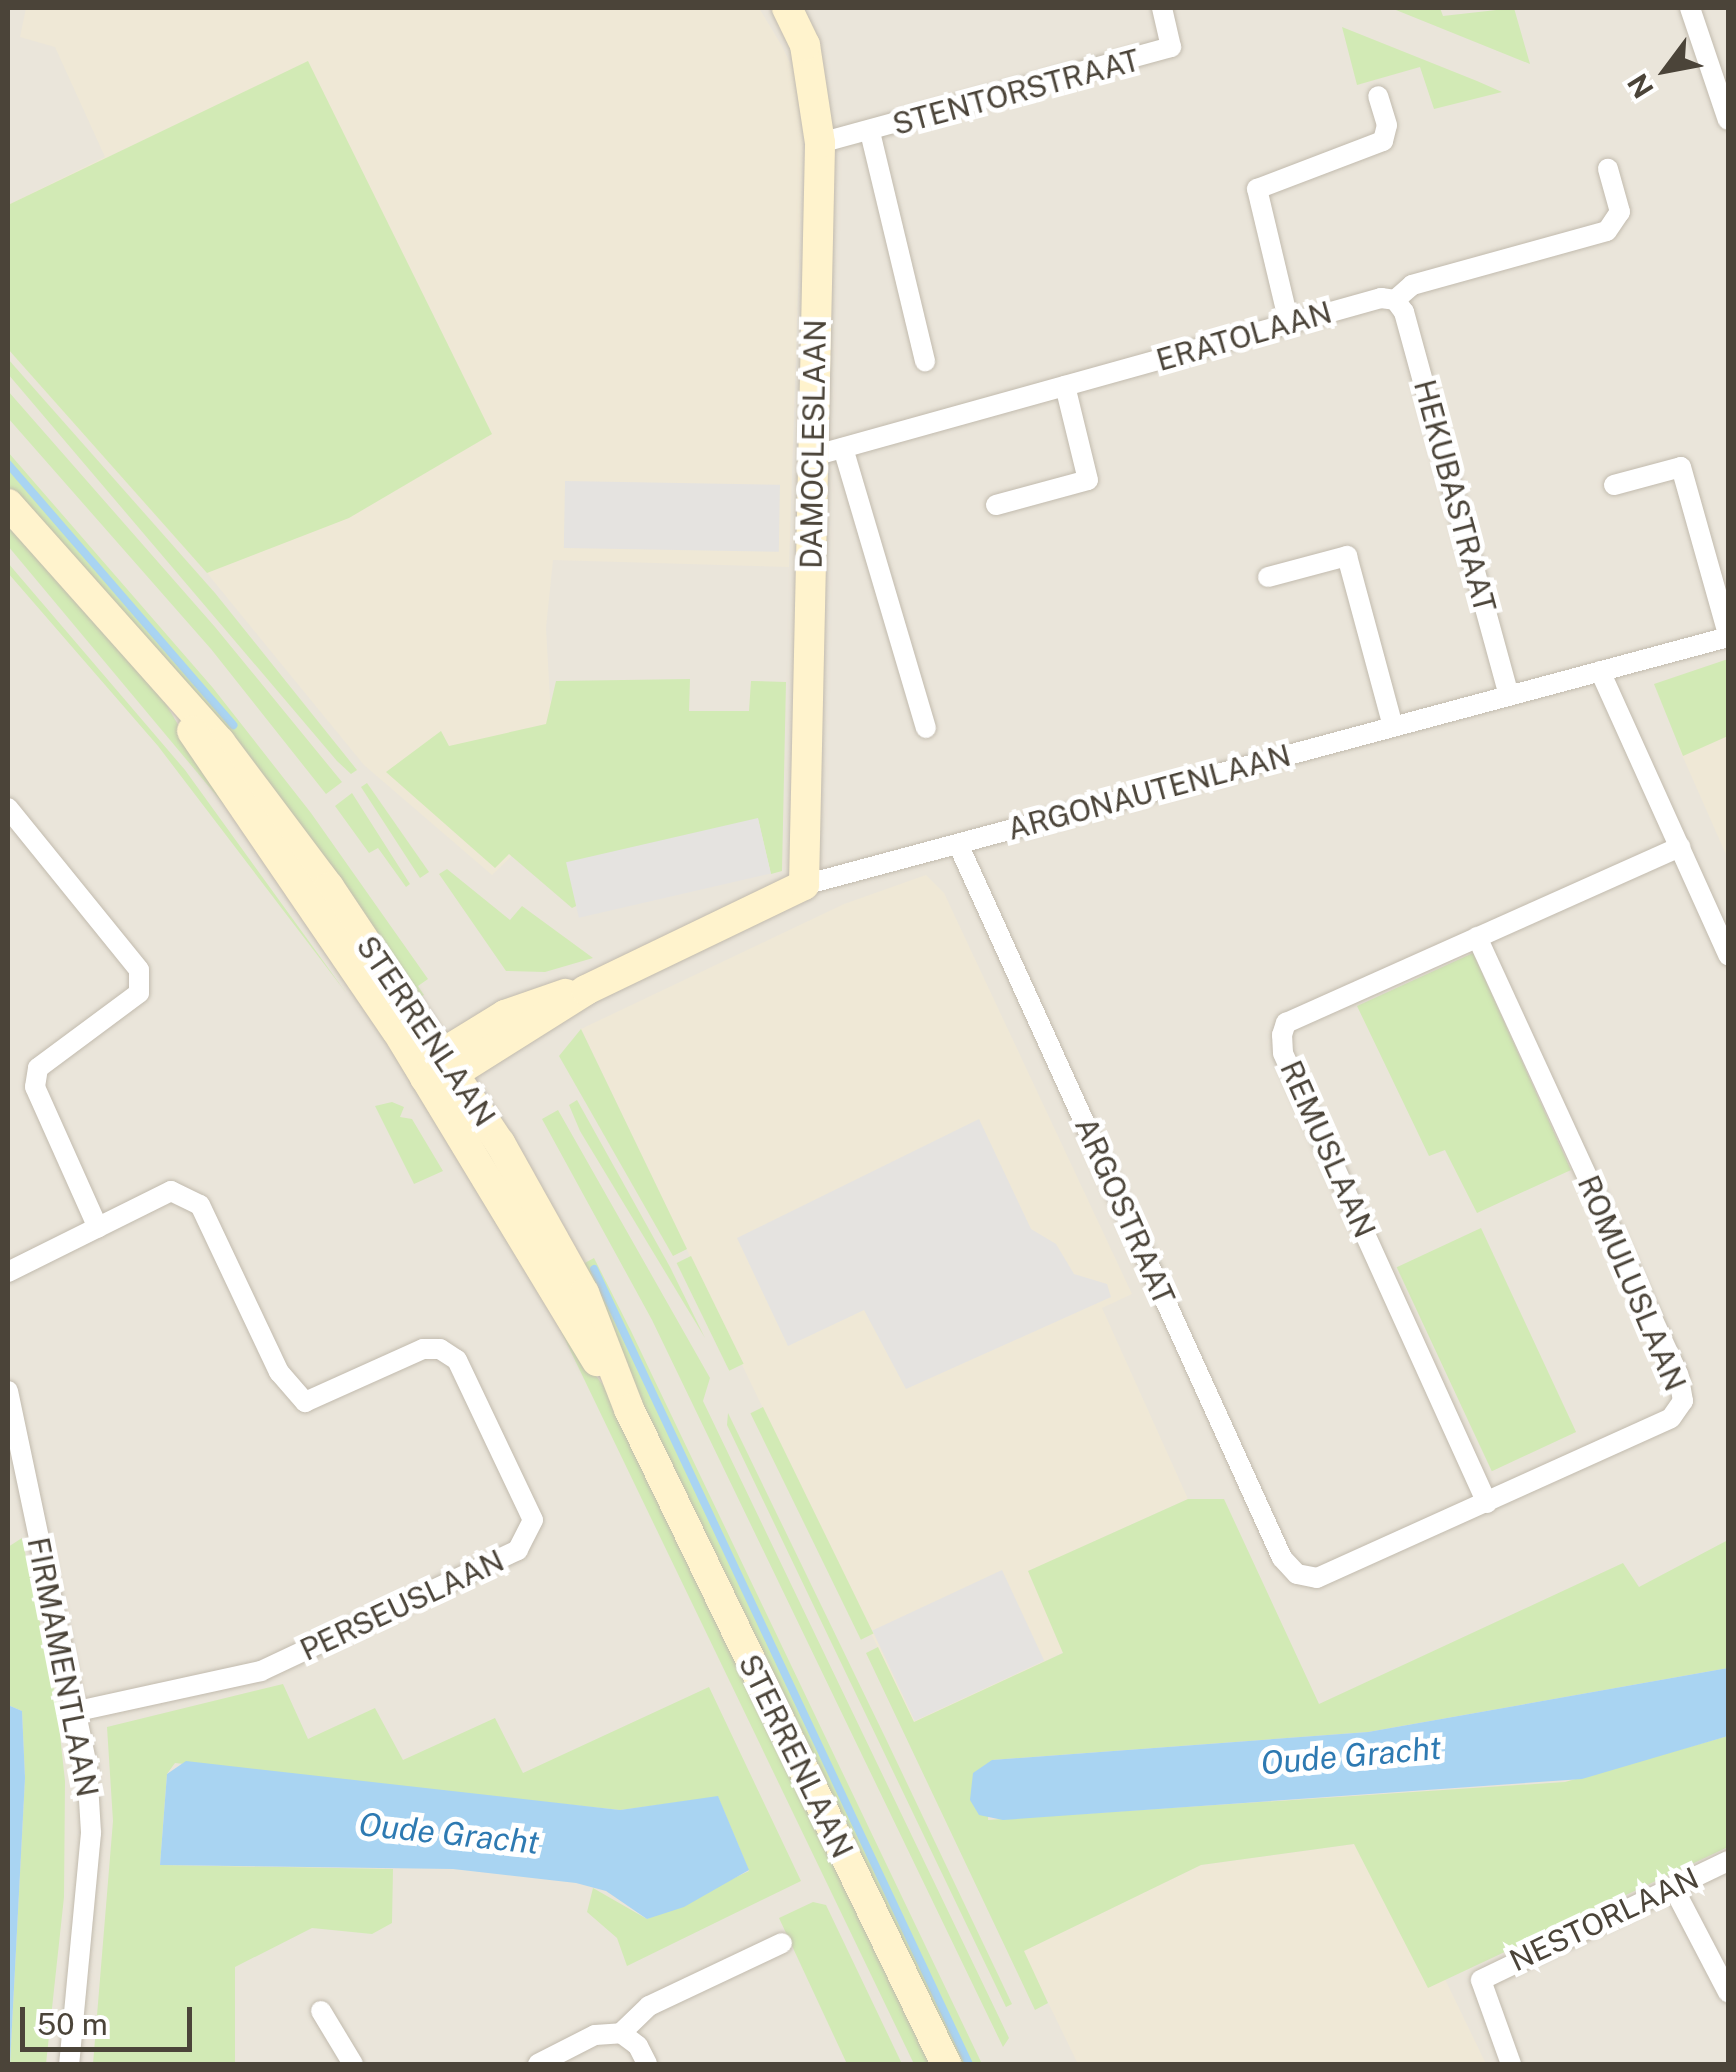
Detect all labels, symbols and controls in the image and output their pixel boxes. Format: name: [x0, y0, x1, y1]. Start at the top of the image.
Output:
north arrow: [1616, 20, 1716, 120]
street label: STENTORSTRAAT: [889, 42, 1143, 142]
text: N: [1620, 68, 1660, 104]
street label: ERATOLAAN: [1152, 294, 1336, 378]
street label: DAMOCLESLAAN: [793, 319, 833, 569]
street label: HEKUBASTRAAT: [1407, 376, 1503, 616]
street label: ARGONAUTENLAAN: [1003, 737, 1295, 847]
street label: STERRENLAAN: [349, 929, 503, 1133]
street label: REMUSLAAN: [1273, 1055, 1383, 1243]
street label: ARGOSTRAAT: [1068, 1112, 1182, 1310]
street label: ROMULUSLAAN: [1570, 1170, 1694, 1396]
street label: FIRMAMENTLAAN: [20, 1534, 106, 1800]
street label: PERSEUSLAAN: [294, 1542, 510, 1668]
street label: STERRENLAAN: [731, 1649, 861, 1863]
water label: Oude Gracht: [1259, 1729, 1443, 1783]
water label: Oude Gracht: [357, 1805, 541, 1863]
street label: NESTORLAAN: [1504, 1860, 1704, 1978]
scale bar: [25, 1987, 198, 2049]
text: 50 m: [37, 2006, 108, 2042]

